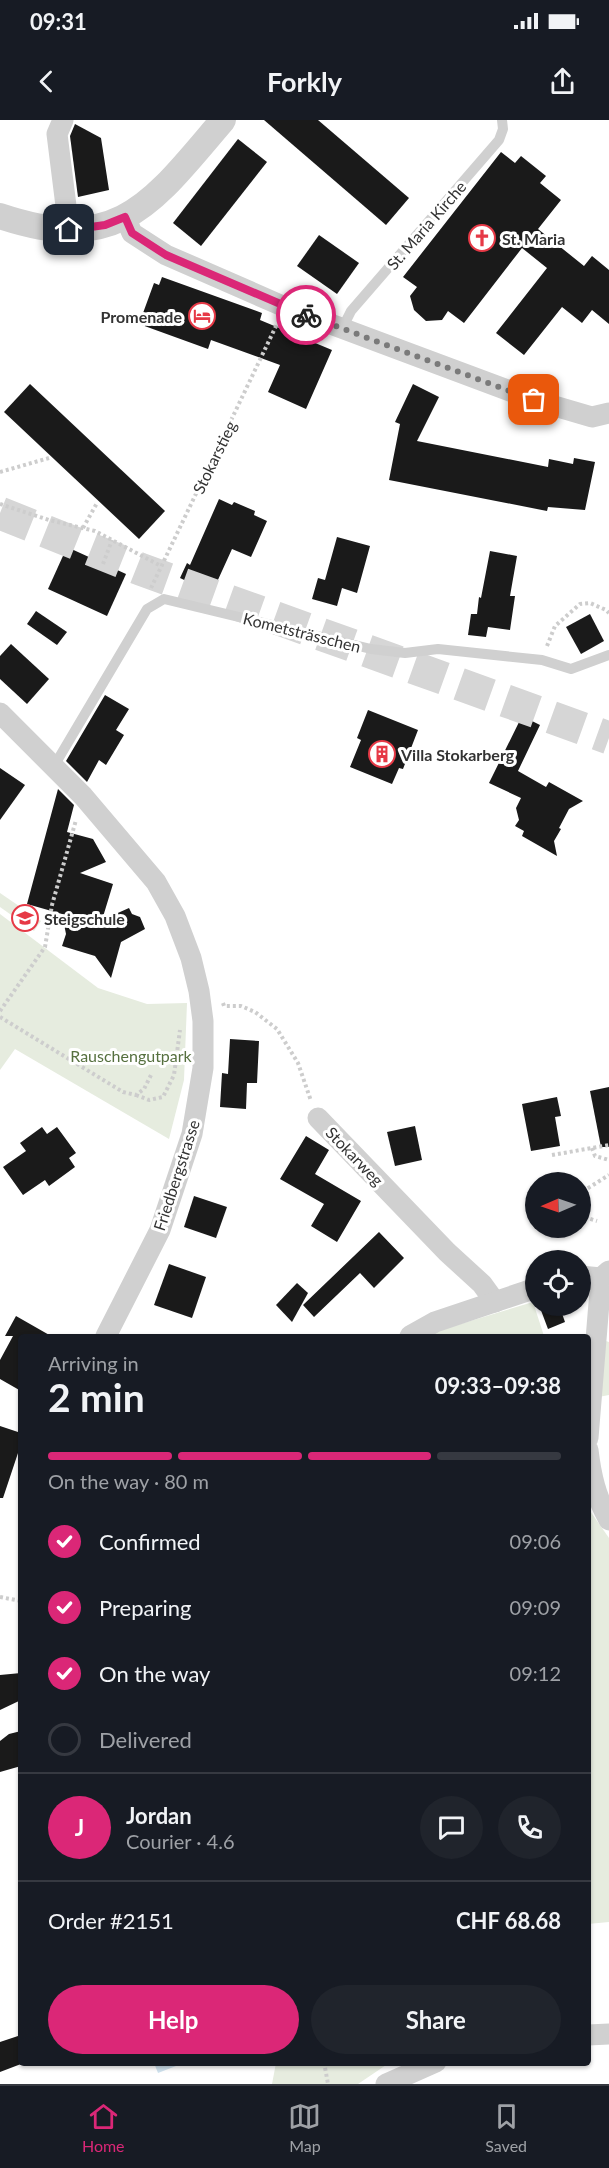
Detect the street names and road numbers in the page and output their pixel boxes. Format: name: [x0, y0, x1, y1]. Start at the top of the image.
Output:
street label: St. Maria Kirche: [382, 177, 470, 273]
street label: Stokarstieg: [188, 418, 240, 496]
street label: Kometsträsschen: [241, 608, 363, 656]
street label: Friedbergstrasse: [149, 1117, 203, 1233]
street label: Stokarweg: [322, 1123, 388, 1189]

